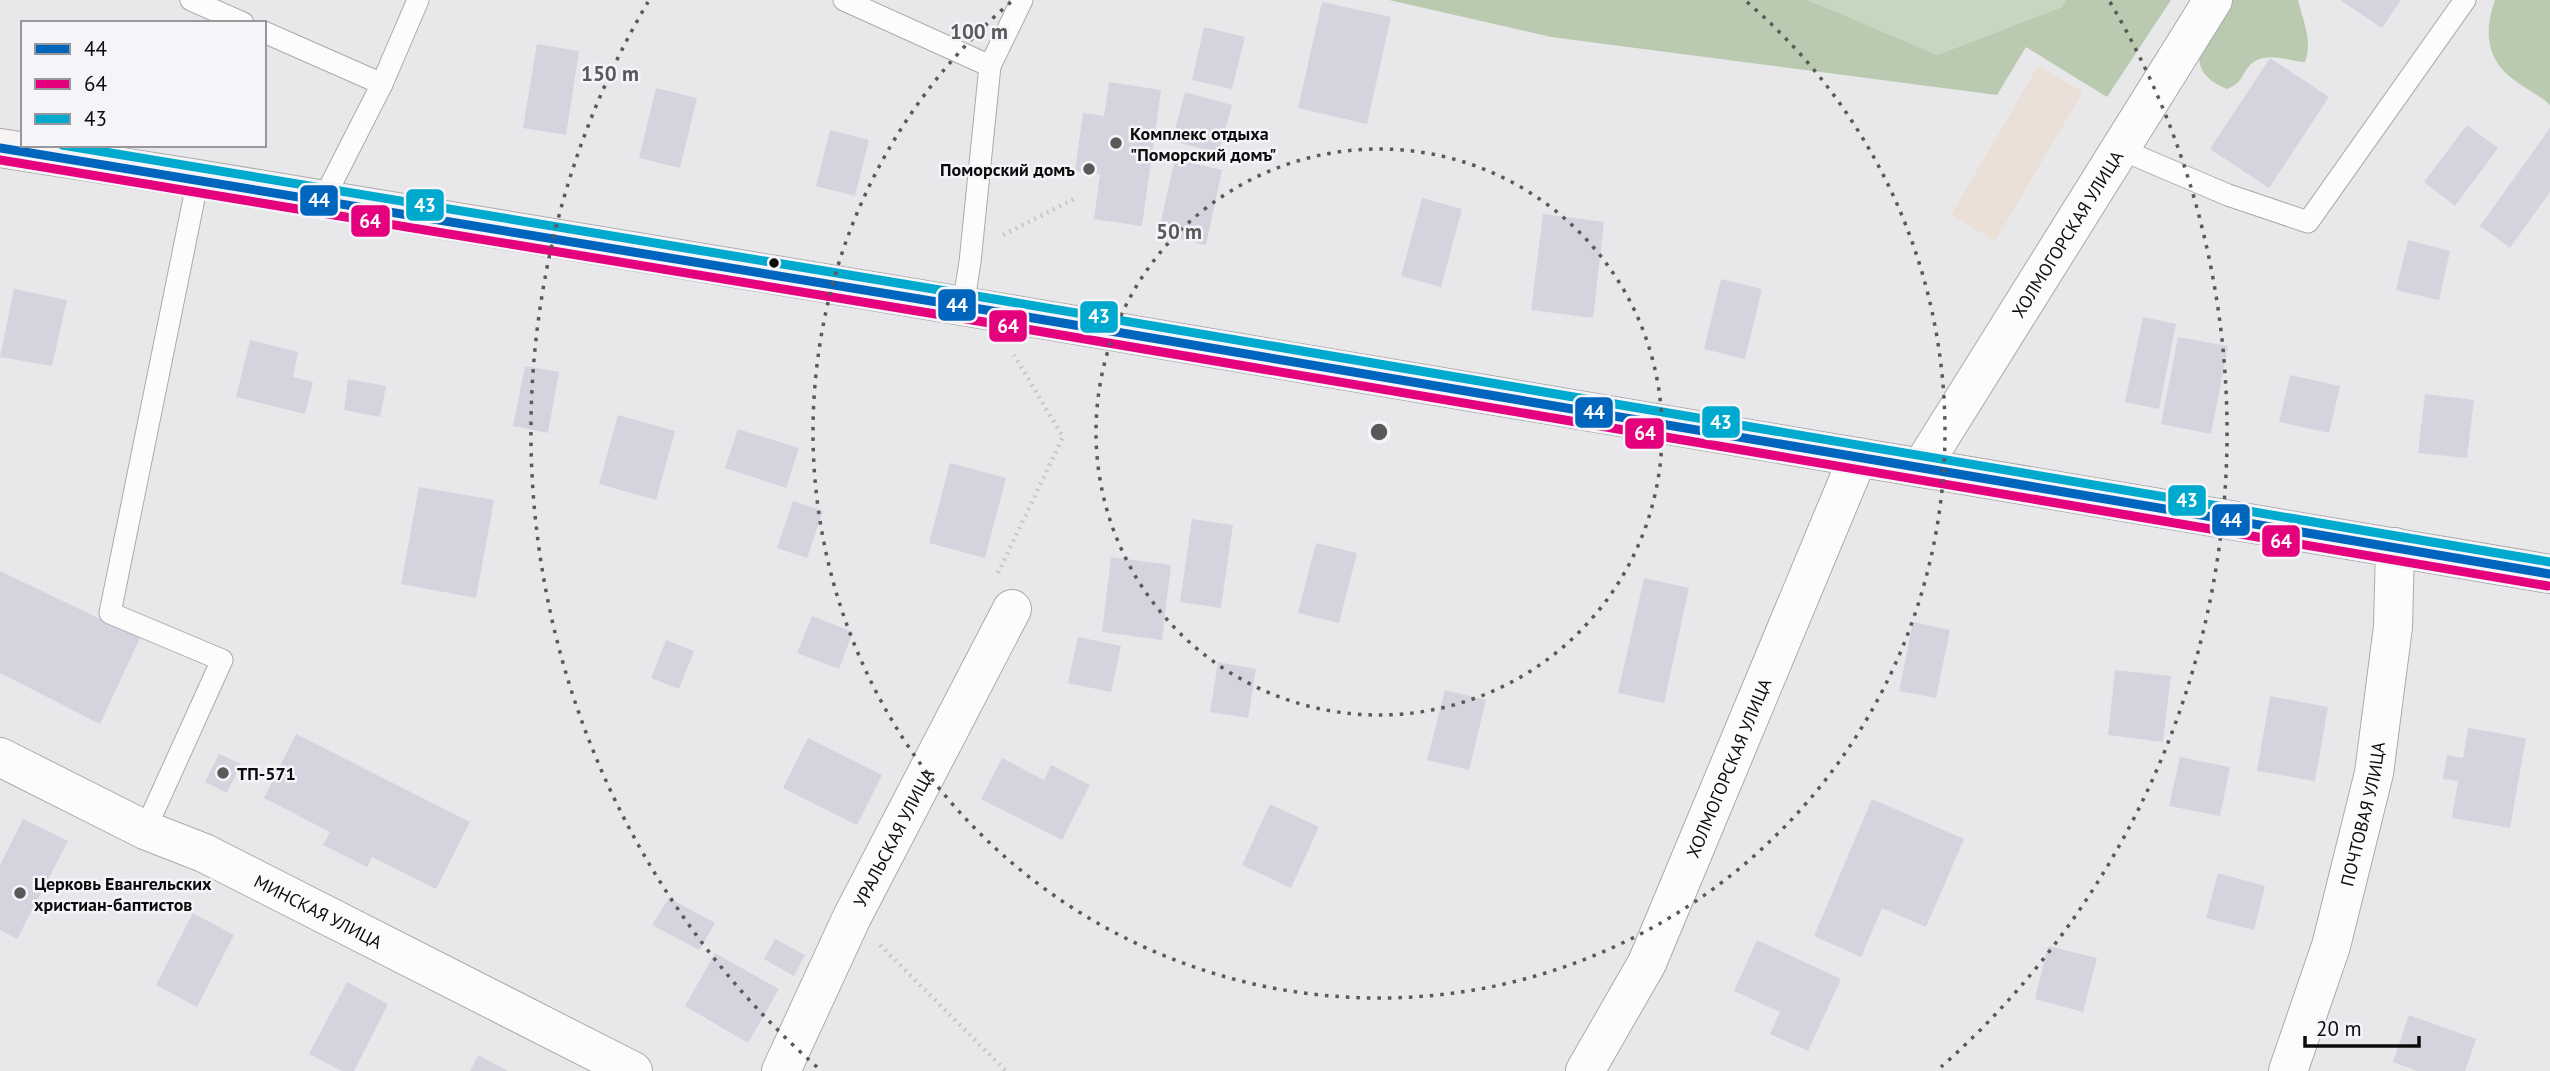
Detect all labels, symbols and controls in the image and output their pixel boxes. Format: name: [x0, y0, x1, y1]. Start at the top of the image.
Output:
text: 100 m: [950, 18, 1008, 45]
legend: [21, 21, 266, 147]
text: 44: [84, 35, 107, 62]
text: 150 m: [581, 60, 639, 87]
text: 64: [84, 70, 107, 97]
text: 43: [84, 105, 107, 132]
place label: Комплекс отдыха "Поморский домъ": [1130, 122, 1277, 166]
marker: Комплекс отдыха "Поморский домъ": [1108, 135, 1124, 151]
street label: ХОЛМОГОРСКАЯ УЛИЦА: [2006, 146, 2128, 322]
place label: Поморский домъ: [940, 158, 1075, 181]
marker: Поморский домъ: [1081, 161, 1097, 177]
line badge: 44: [299, 184, 339, 217]
text: 44: [308, 188, 330, 212]
line badge: 43: [405, 188, 445, 222]
text: 43: [414, 193, 436, 217]
line badge: 64: [350, 204, 391, 238]
text: 64: [359, 209, 381, 233]
text: 50 m: [1156, 218, 1202, 245]
unlabelled marker: [767, 256, 781, 270]
line badge: 44: [937, 288, 977, 322]
text: 44: [946, 293, 968, 317]
line badge: 43: [1079, 300, 1119, 334]
text: 43: [1088, 304, 1110, 328]
line badge: 64: [988, 309, 1028, 343]
text: 64: [997, 314, 1019, 338]
line badge: 44: [1574, 396, 1614, 429]
text: 44: [1583, 400, 1605, 424]
line badge: 43: [1701, 405, 1741, 439]
text: 43: [1710, 410, 1732, 434]
line badge: 64: [1624, 417, 1665, 450]
centre of rings: [1367, 420, 1391, 444]
text: 64: [1634, 421, 1656, 445]
line badge: 43: [2167, 484, 2207, 517]
text: 43: [2176, 488, 2198, 512]
line badge: 44: [2211, 503, 2251, 537]
text: 44: [2220, 508, 2242, 532]
line badge: 64: [2261, 524, 2301, 558]
text: 64: [2270, 529, 2292, 553]
street label: ХОЛМОГОРСКАЯ УЛИЦА: [1681, 674, 1776, 861]
street label: ПОЧТОВАЯ УЛИЦА: [2335, 740, 2390, 889]
place label: ТП-571: [237, 762, 296, 785]
street label: УРАЛЬСКАЯ УЛИЦА: [848, 764, 939, 911]
marker: ТП-571: [215, 765, 231, 781]
street label: МИНСКАЯ УЛИЦА: [250, 869, 387, 953]
place label: Церковь Евангельских христиан-баптистов: [34, 872, 212, 916]
marker: Церковь Евангельских христиан-баптистов: [12, 885, 28, 901]
scale bar: [2305, 1004, 2419, 1048]
text: 20 m: [2316, 1015, 2362, 1042]

